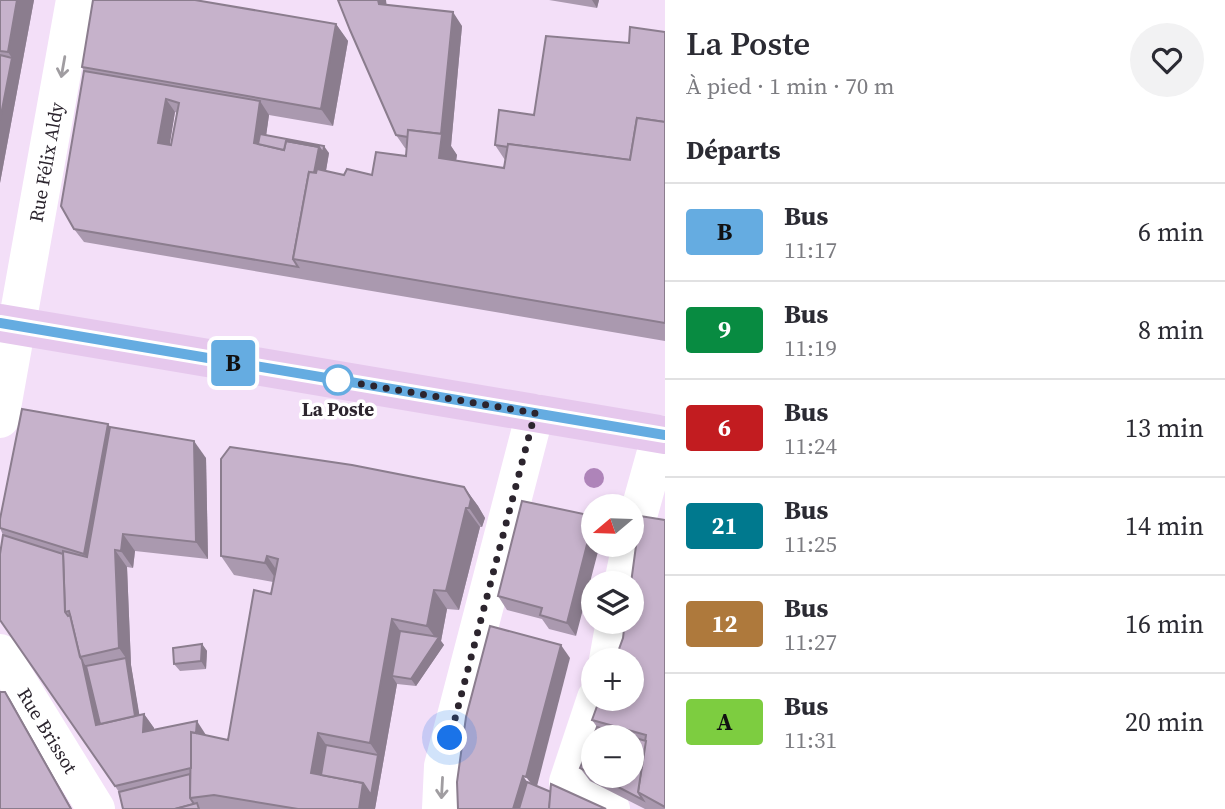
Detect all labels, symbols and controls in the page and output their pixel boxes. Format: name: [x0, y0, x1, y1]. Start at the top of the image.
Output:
text: La Poste: [686, 21, 810, 66]
button: heart: [1130, 23, 1204, 97]
one-way arrow: [56, 55, 69, 78]
text: À pied · 1 min · 70 m: [686, 70, 894, 102]
street label: Rue Félix Aldy: [22, 100, 70, 224]
text: Départs: [686, 132, 781, 168]
text: Bus: [784, 198, 828, 234]
text: 6 min: [1138, 214, 1204, 250]
text: B: [717, 215, 732, 248]
text: 11:17: [784, 234, 837, 266]
text: Bus: [784, 296, 828, 332]
text: 8 min: [1138, 312, 1204, 348]
text: 9: [718, 313, 731, 346]
text: 11:19: [784, 332, 837, 364]
line badge: B: [210, 340, 256, 386]
text: B: [225, 346, 241, 379]
marker: La Poste: [323, 365, 353, 395]
text: Bus: [784, 394, 828, 430]
place label: La Poste: [302, 396, 374, 422]
text: 13 min: [1125, 410, 1204, 446]
text: 6: [718, 411, 731, 444]
text: 11:24: [784, 430, 837, 462]
text: Bus: [784, 492, 828, 528]
north arrow: [581, 494, 644, 556]
map controls: [581, 494, 644, 788]
text: 14 min: [1125, 508, 1204, 544]
text: 21: [711, 509, 738, 542]
text: 11:25: [784, 528, 837, 560]
button: layers: [581, 571, 644, 634]
text: Bus: [784, 590, 828, 626]
text: 16 min: [1125, 606, 1204, 642]
text: 12: [711, 607, 738, 640]
text: 11:27: [784, 626, 837, 658]
button: +: [581, 648, 644, 711]
street label: Rue Brissot: [12, 683, 84, 779]
text: Bus: [784, 688, 828, 724]
text: 20 min: [1125, 704, 1204, 740]
text: A: [716, 705, 733, 738]
your location: [432, 720, 467, 755]
text: 11:31: [784, 724, 837, 756]
button: −: [581, 725, 644, 788]
one-way arrow: [435, 776, 448, 799]

